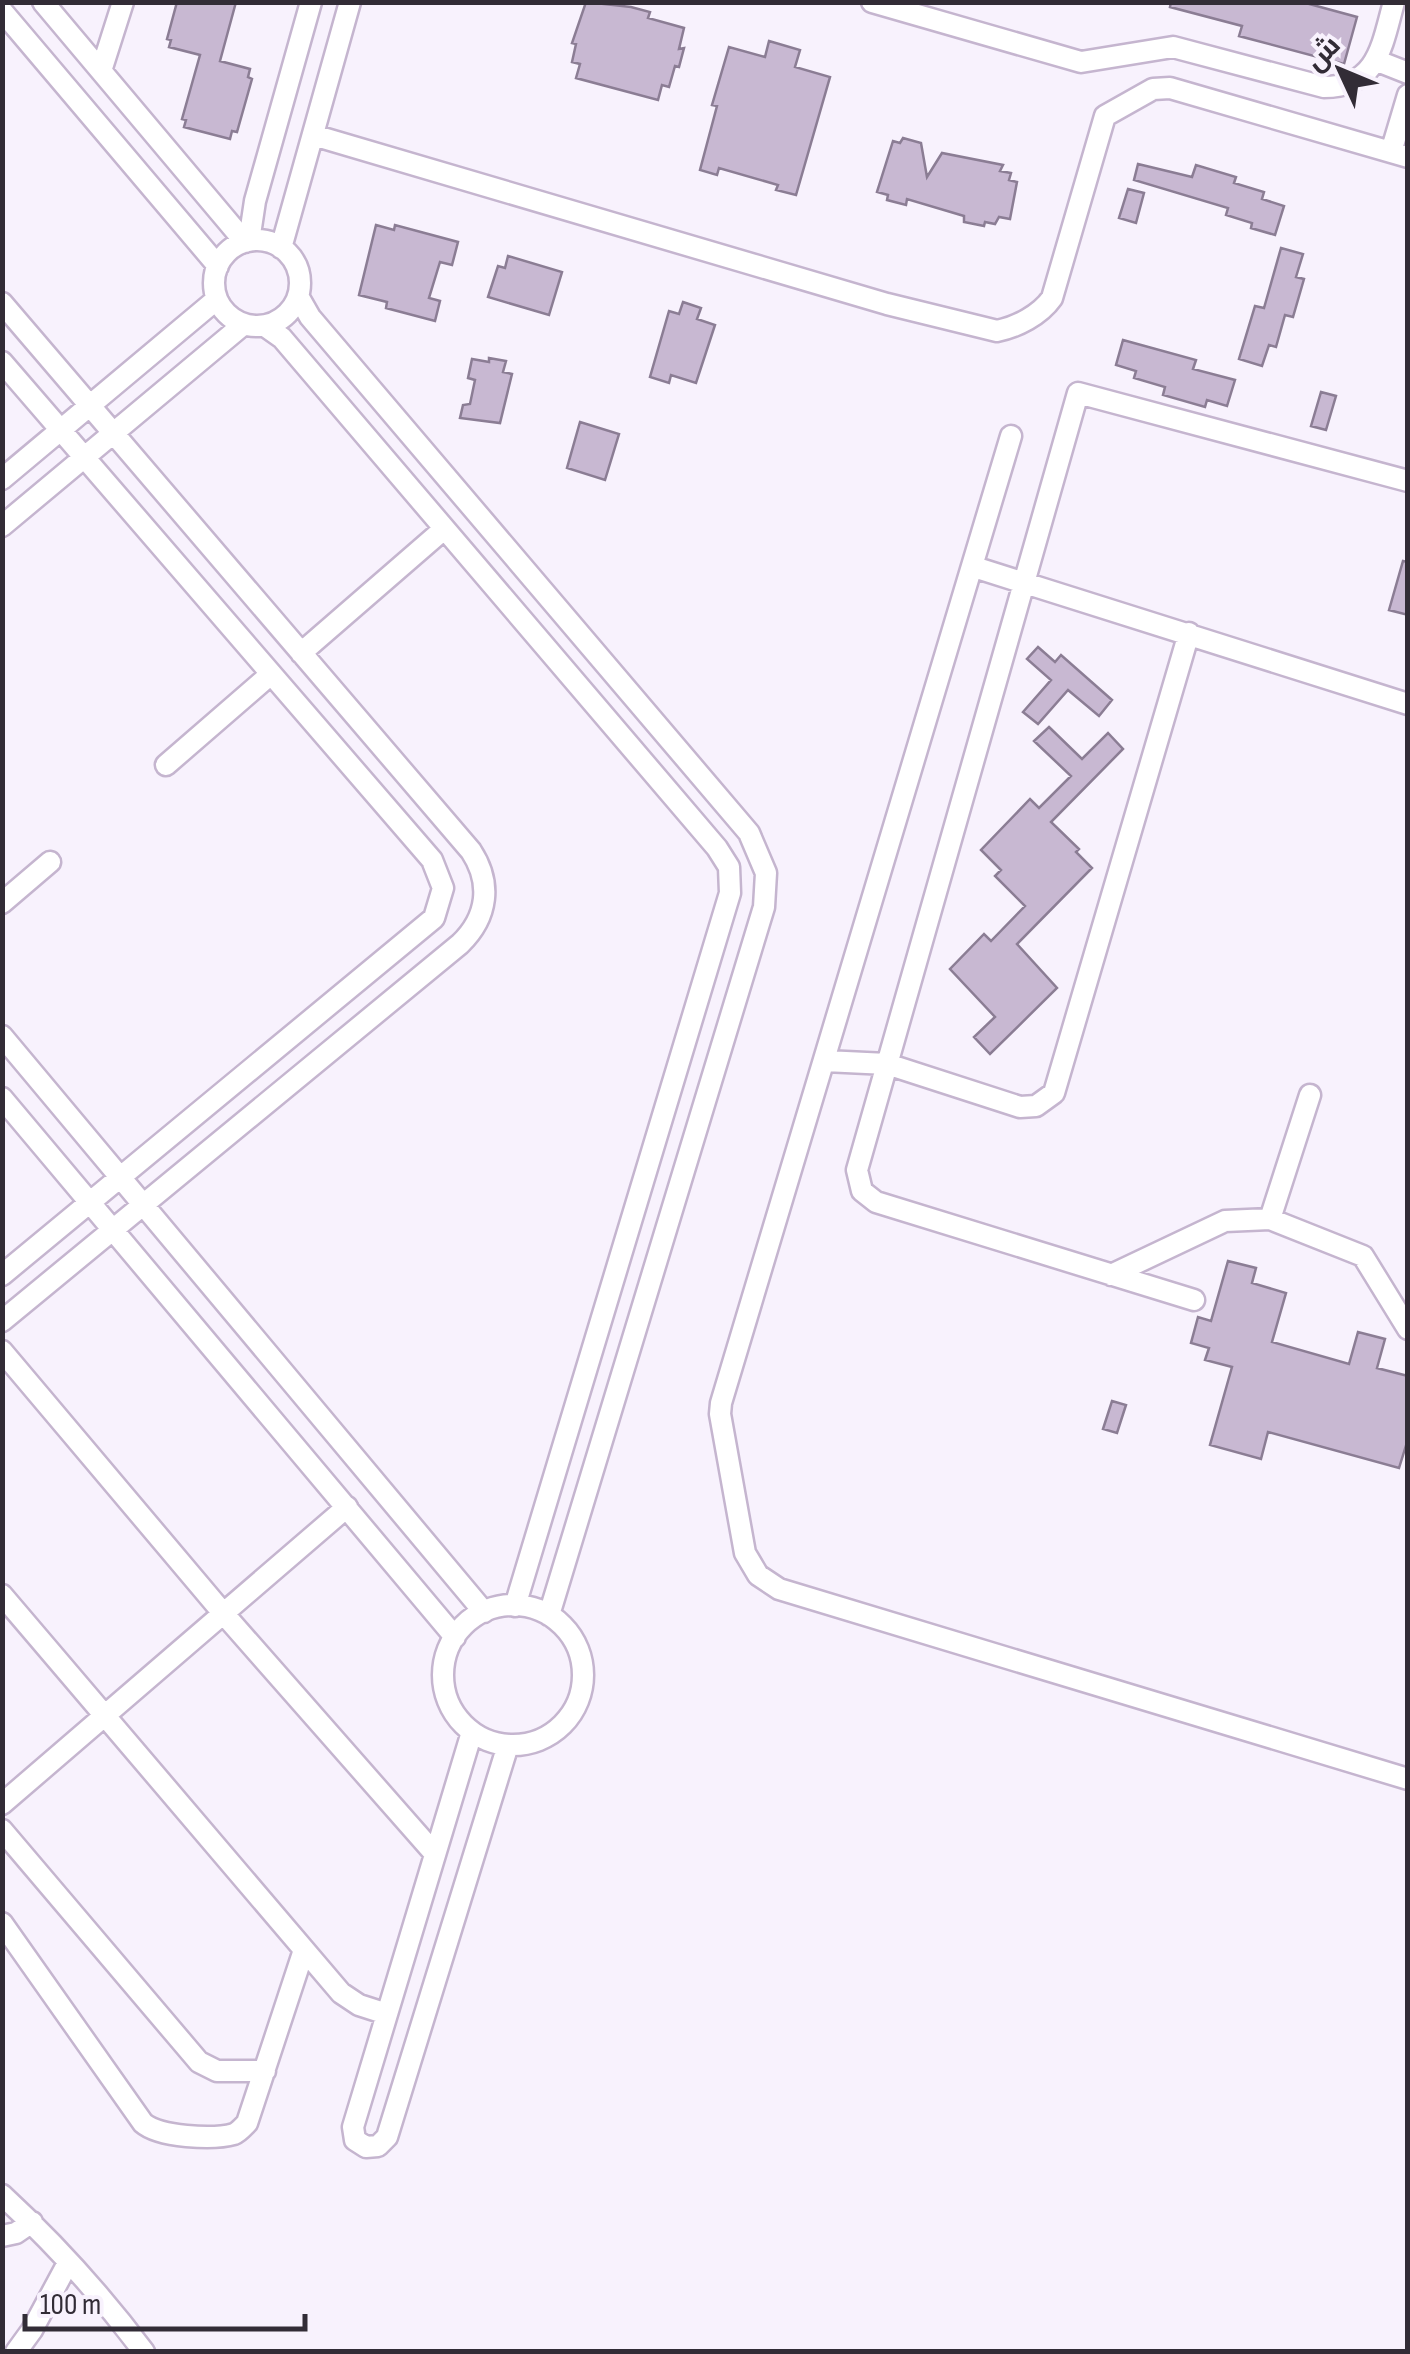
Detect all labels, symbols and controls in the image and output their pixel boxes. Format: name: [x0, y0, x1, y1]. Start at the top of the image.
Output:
north arrow: [1290, 20, 1390, 120]
text: ش: [1299, 29, 1347, 78]
scale bar: [25, 2269, 305, 2331]
text: 100 m: [40, 2287, 101, 2323]

